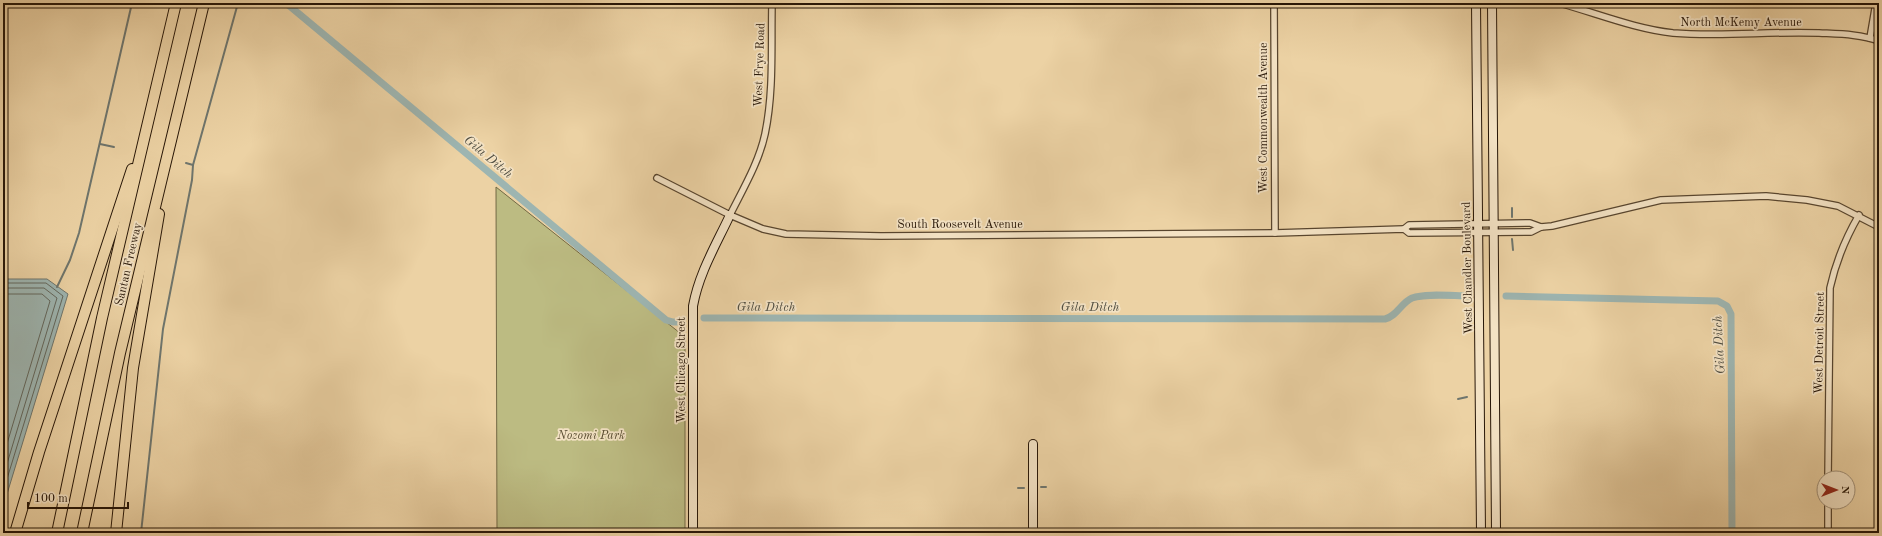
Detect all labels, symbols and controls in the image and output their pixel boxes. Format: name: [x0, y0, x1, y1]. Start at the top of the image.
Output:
street label: North McKemy Avenue: [1680, 17, 1802, 29]
street label: West Frye Road: [753, 23, 767, 107]
street label: West Commonwealth Avenue: [1258, 42, 1270, 194]
water label: Gila Ditch: [461, 133, 515, 181]
street label: West Chandler Boulevard: [1461, 202, 1475, 334]
street label: South Roosevelt Avenue: [897, 219, 1023, 231]
street label: Santan Freeway: [114, 221, 145, 307]
street label: West Detroit Street: [1813, 292, 1827, 394]
water label: Gila Ditch: [737, 301, 796, 314]
water label: Gila Ditch: [1061, 301, 1120, 314]
water label: Gila Ditch: [1711, 315, 1728, 375]
street label: West Chicago Street: [676, 317, 688, 423]
park label: Nozomi Park: [556, 430, 625, 442]
north arrow: [1816, 470, 1856, 510]
scale bar: [28, 484, 128, 510]
text: N: [1839, 486, 1850, 495]
text: 100 m: [34, 493, 68, 505]

